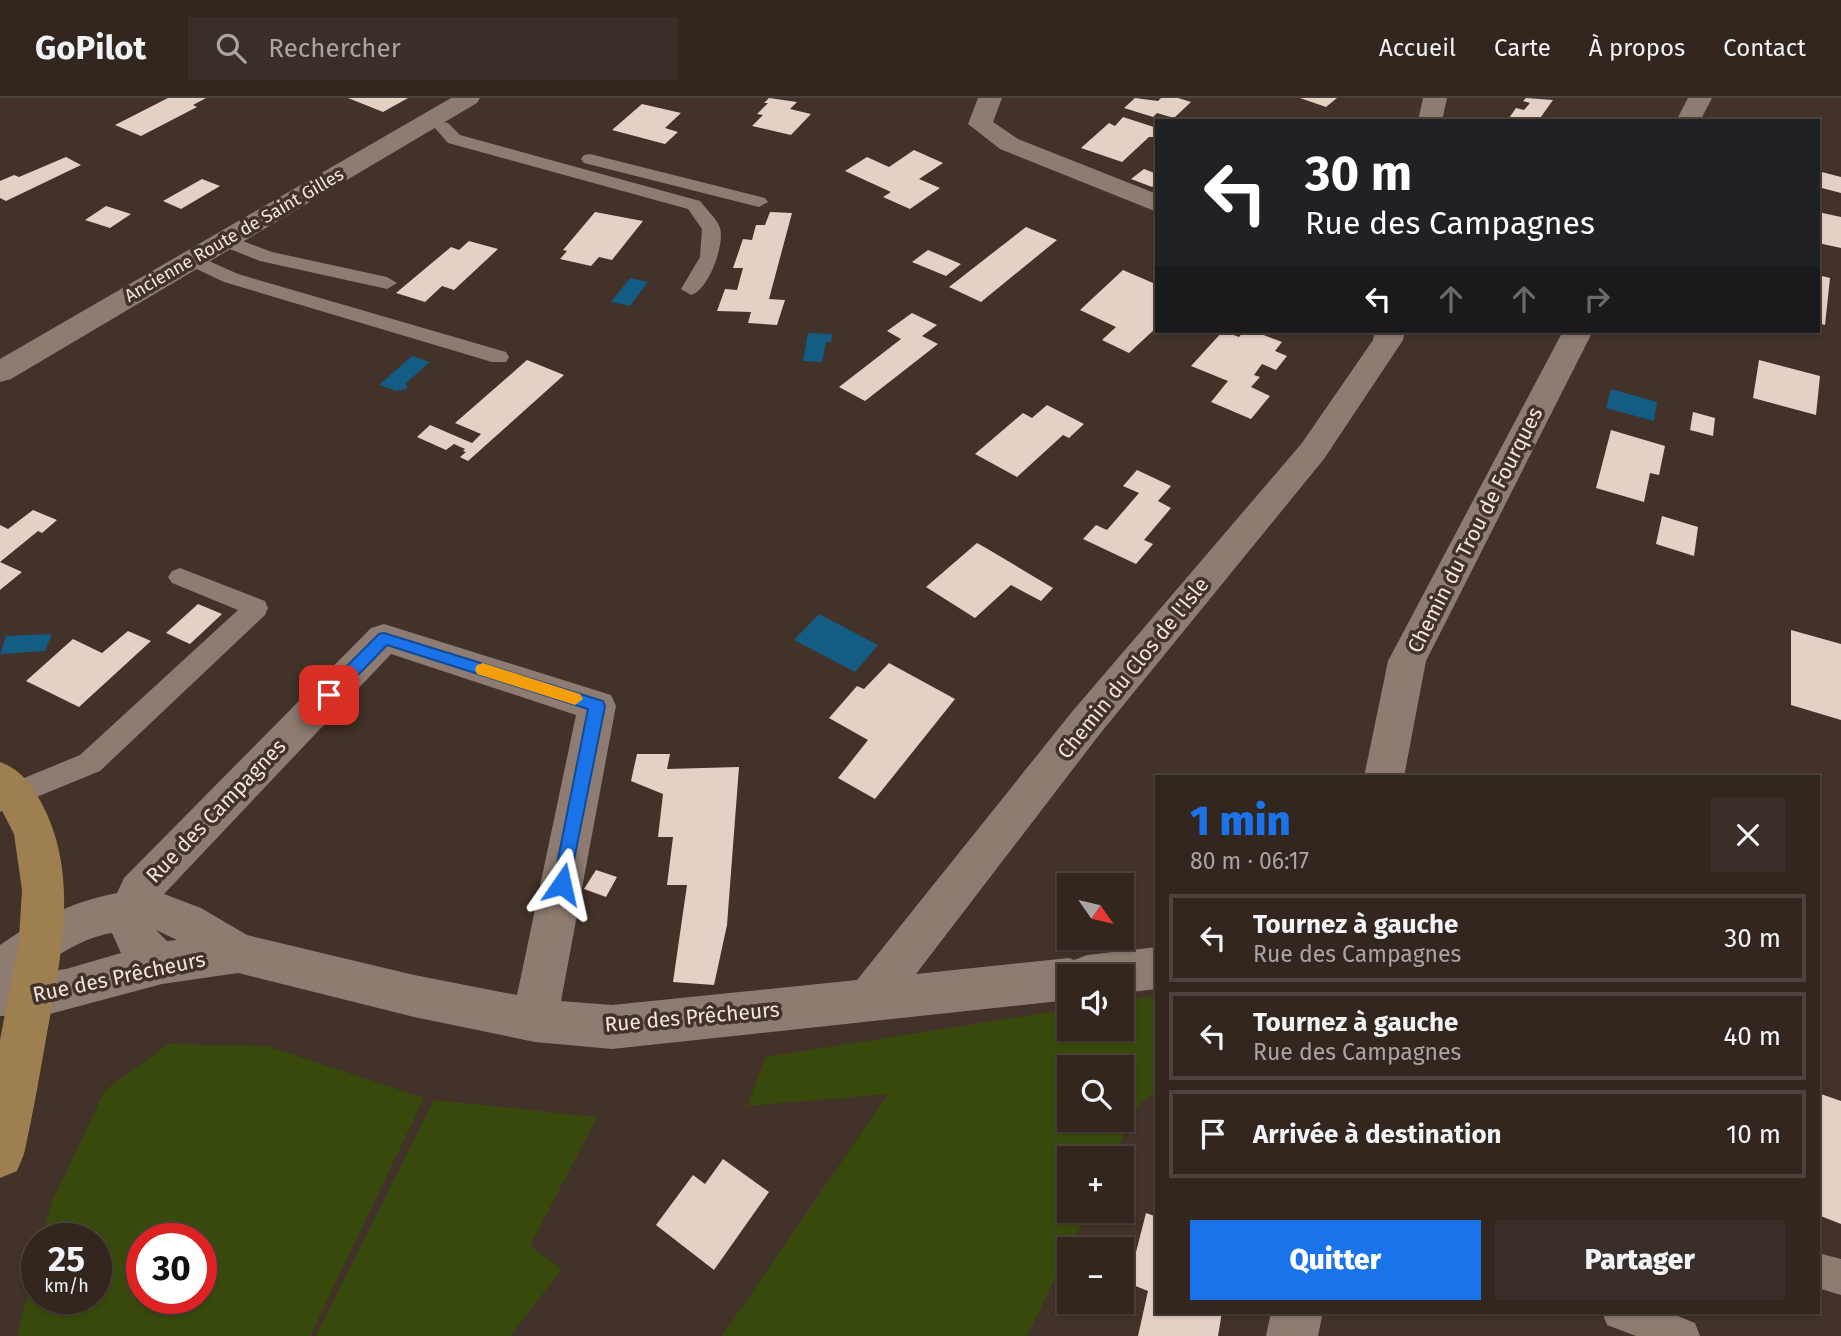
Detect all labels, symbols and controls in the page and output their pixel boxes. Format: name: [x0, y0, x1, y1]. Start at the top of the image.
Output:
search box: [188, 17, 678, 80]
text: GoPilot: [35, 28, 146, 68]
icon: search: [212, 29, 250, 67]
text: Rechercher: [268, 33, 401, 64]
text: Accueil: [1379, 34, 1456, 62]
text: Carte: [1494, 34, 1551, 62]
text: À propos: [1589, 34, 1685, 62]
text: Contact: [1723, 34, 1806, 62]
text: 30 m: [1305, 144, 1412, 203]
icon: left: [1190, 147, 1281, 238]
street label: Ancienne Route de Saint Gilles: [121, 163, 347, 307]
text: Rue des Campagnes: [1305, 204, 1595, 242]
icon: left: [1359, 280, 1397, 318]
icon: ahead: [1432, 280, 1470, 318]
icon: ahead: [1505, 280, 1543, 318]
icon: right: [1578, 280, 1616, 318]
street label: Chemin du Trou de Fourques: [1402, 403, 1548, 657]
street label: Chemin du Clos de l'Isle: [1052, 572, 1214, 764]
pin: [299, 665, 359, 725]
icon: arrive: [310, 676, 348, 714]
street label: Rue des Campagnes: [141, 733, 292, 888]
text: 1 min: [1190, 796, 1291, 846]
button: close: [1711, 798, 1785, 872]
position arrow: [525, 847, 599, 921]
text: 80 m · 06:17: [1190, 847, 1309, 875]
north arrow: [1057, 873, 1134, 950]
map controls: [1057, 873, 1134, 1314]
text: Tournez à gauche: [1253, 909, 1458, 940]
icon: left: [1194, 919, 1232, 957]
text: 30 m: [1724, 923, 1781, 954]
text: Rue des Campagnes: [1253, 940, 1461, 968]
street label: Rue des Prêcheurs: [30, 946, 208, 1008]
button: sound: [1057, 964, 1134, 1041]
street label: Rue des Prêcheurs: [603, 996, 781, 1038]
text: Tournez à gauche: [1253, 1007, 1458, 1038]
icon: left: [1194, 1017, 1232, 1055]
text: 40 m: [1723, 1021, 1781, 1052]
text: Rue des Campagnes: [1253, 1038, 1461, 1066]
button: search: [1057, 1055, 1134, 1132]
icon: arrive: [1194, 1115, 1232, 1153]
text: Arrivée à destination: [1253, 1119, 1502, 1150]
text: 10 m: [1726, 1119, 1781, 1150]
button: +: [1057, 1146, 1134, 1223]
button: Quitter: [1190, 1220, 1481, 1300]
button: Partager: [1495, 1220, 1785, 1300]
speed limit sign: 30: [126, 1223, 217, 1314]
button: −: [1057, 1237, 1134, 1314]
text: 25: [48, 1238, 85, 1280]
text: km/h: [44, 1275, 89, 1297]

